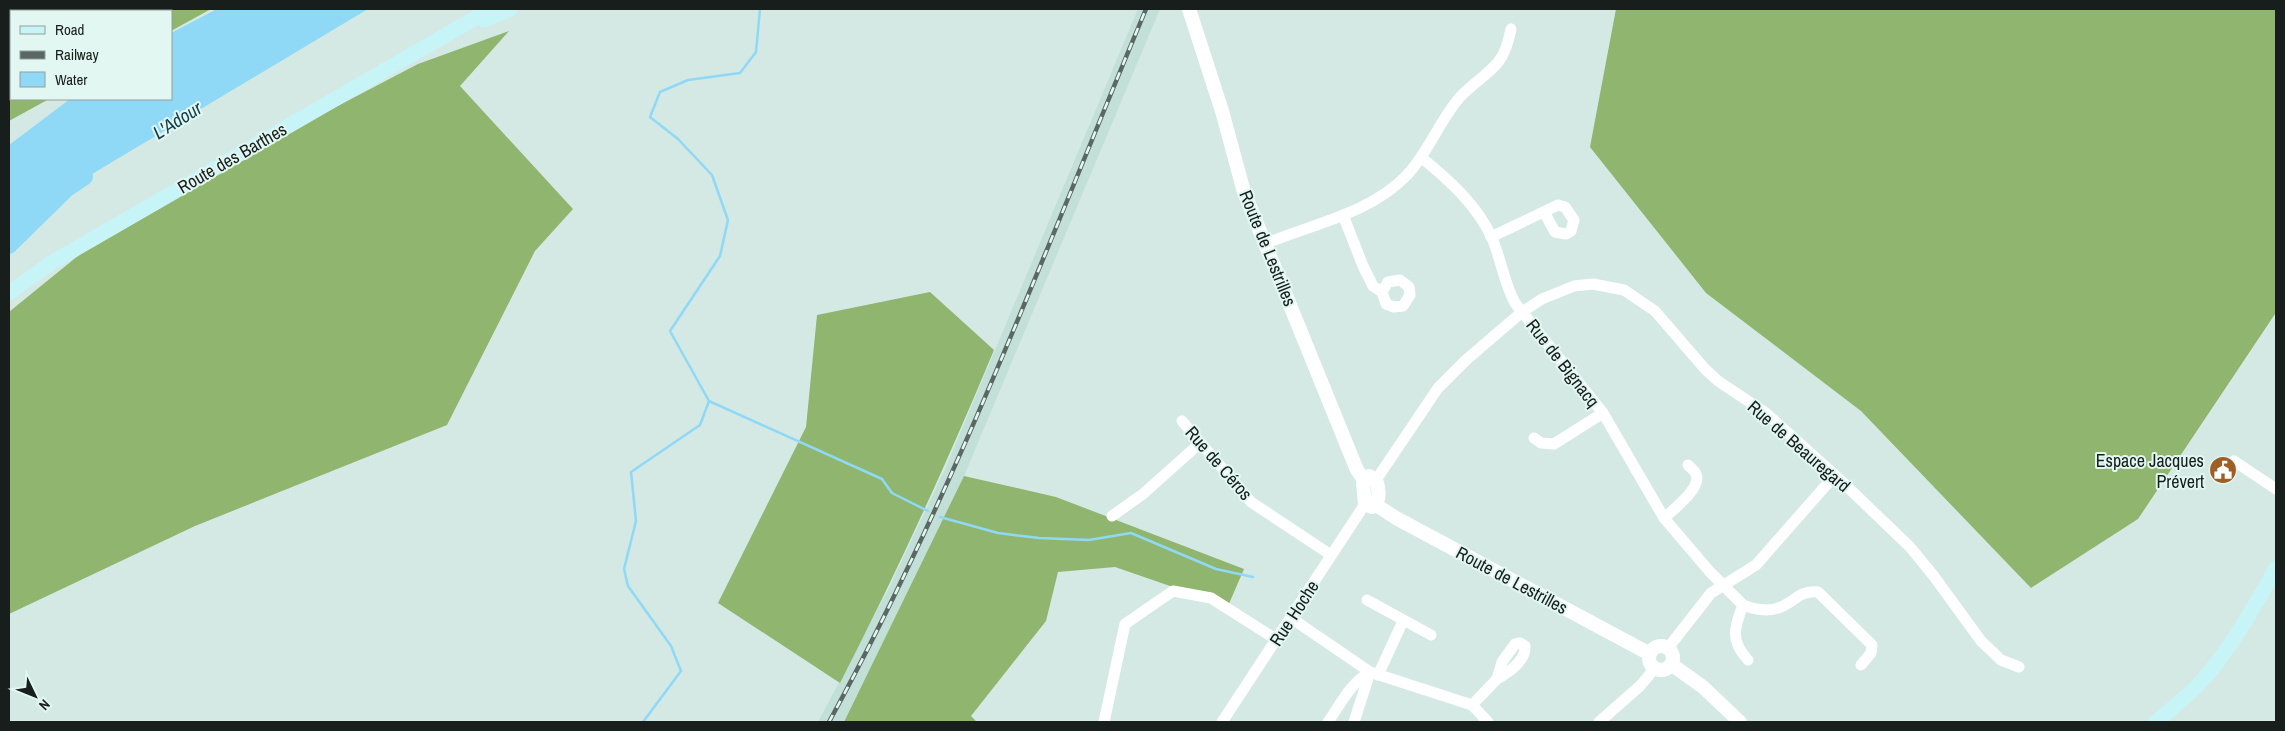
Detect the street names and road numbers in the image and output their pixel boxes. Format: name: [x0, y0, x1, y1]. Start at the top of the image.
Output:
street label: Route des Barthes: [173, 117, 291, 199]
street label: Route de Lestrilles: [1233, 186, 1303, 310]
street label: Rue de Bignacq: [1521, 314, 1605, 412]
street label: Rue de Beauregard: [1742, 394, 1856, 498]
street label: Rue de Céros: [1180, 420, 1258, 506]
street label: Route de Lestrilles: [1452, 540, 1572, 620]
street label: Rue Hoche: [1263, 575, 1325, 651]

